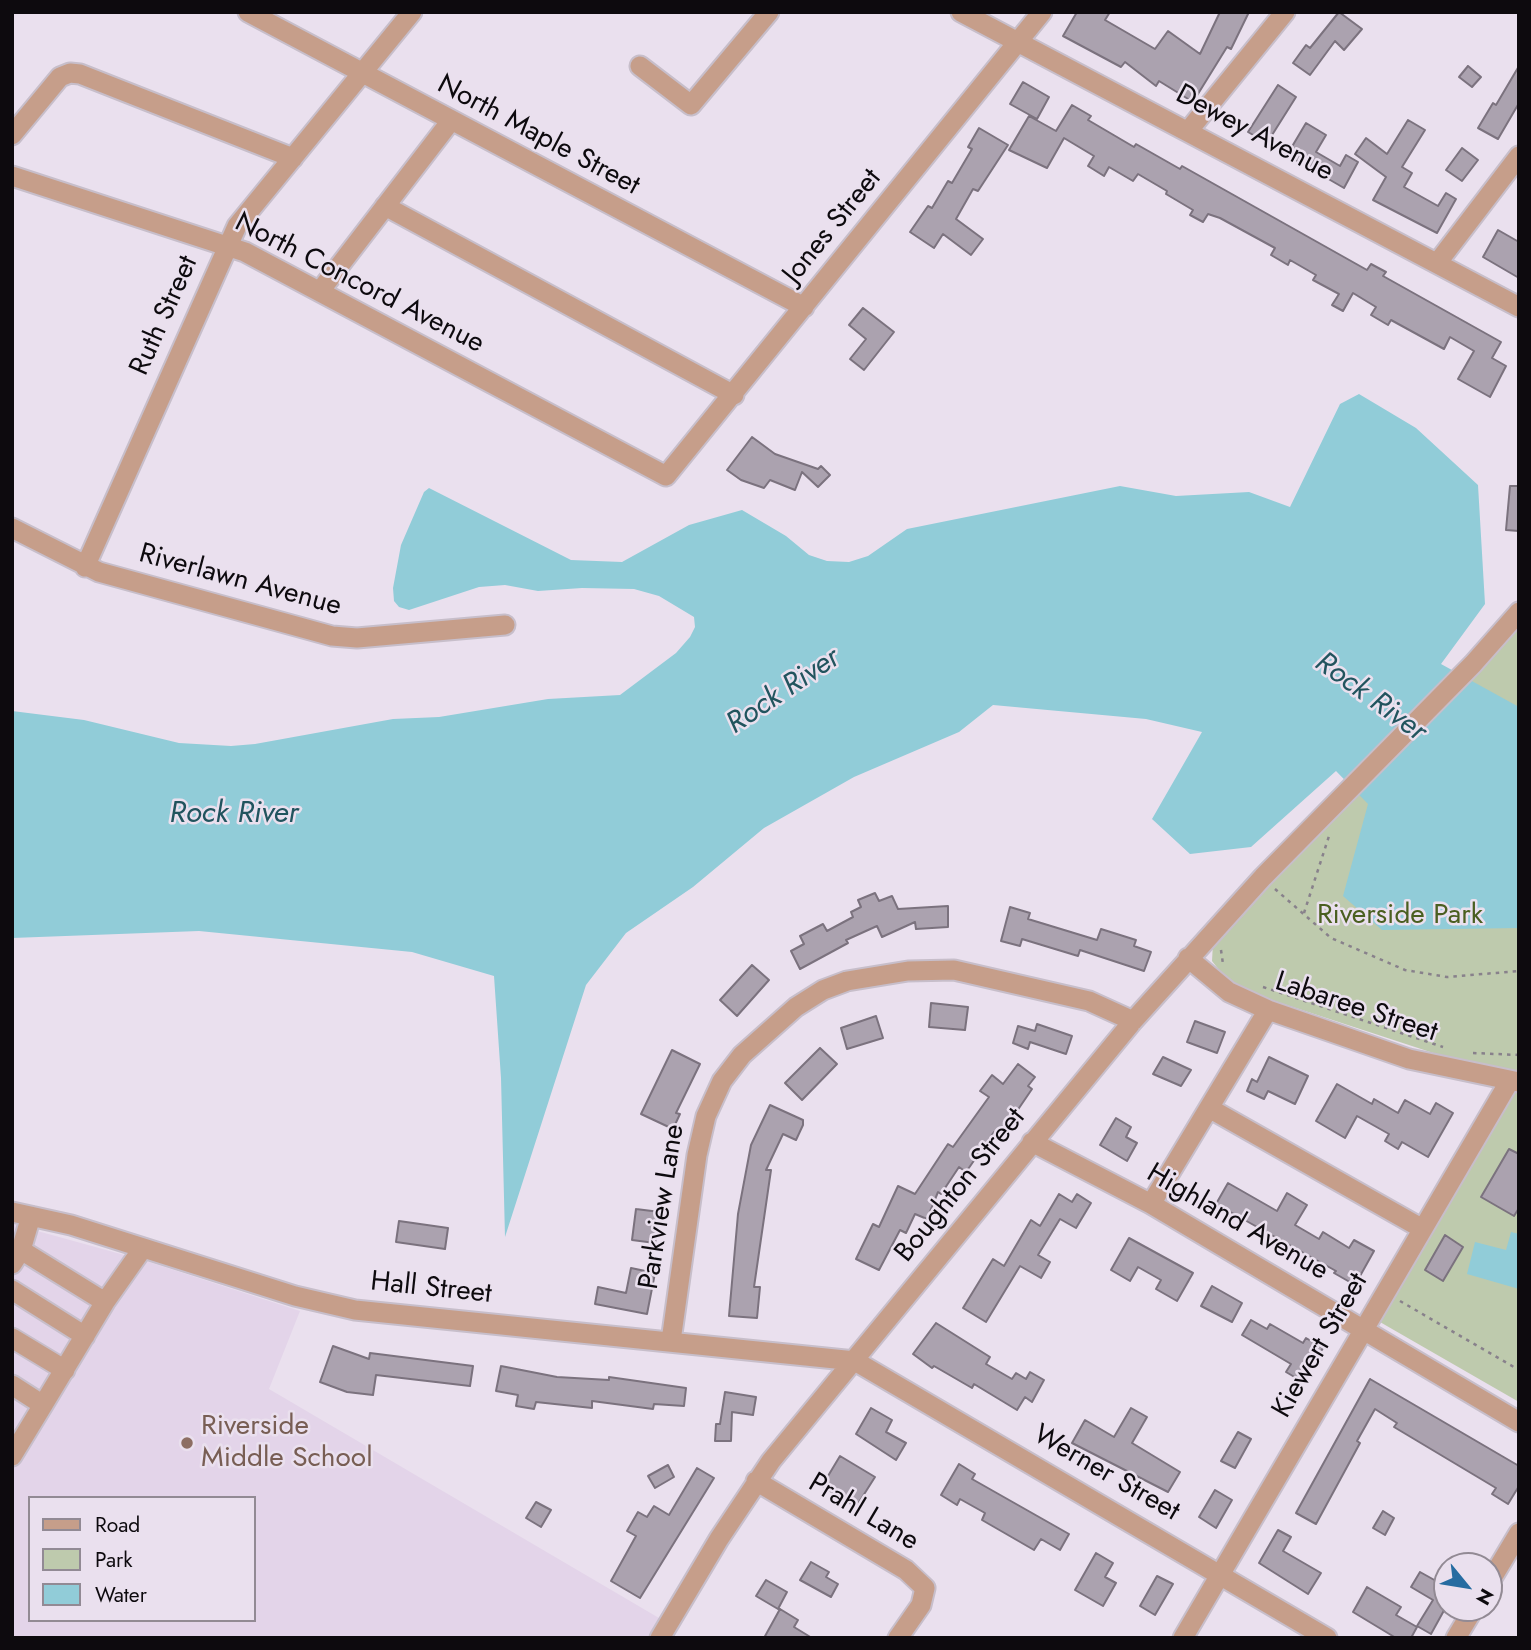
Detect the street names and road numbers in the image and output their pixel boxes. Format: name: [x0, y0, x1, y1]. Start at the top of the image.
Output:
street label: North Maple Street: [431, 68, 645, 204]
street label: Dewey Avenue: [1169, 78, 1339, 190]
street label: Jones Street: [777, 163, 889, 291]
street label: North Concord Avenue: [229, 207, 489, 361]
street label: Ruth Street: [124, 251, 206, 381]
street label: Riverlawn Avenue: [135, 538, 345, 624]
street label: Labaree Street: [1271, 966, 1441, 1050]
street label: Boughton Street: [889, 1102, 1033, 1270]
street label: Parkview Lane: [633, 1122, 693, 1292]
street label: Highland Avenue: [1140, 1157, 1334, 1289]
street label: Hall Street: [369, 1266, 493, 1312]
street label: Kiewert Street: [1266, 1268, 1376, 1424]
street label: Werner Street: [1027, 1419, 1185, 1529]
street label: Prahl Lane: [802, 1467, 924, 1559]

